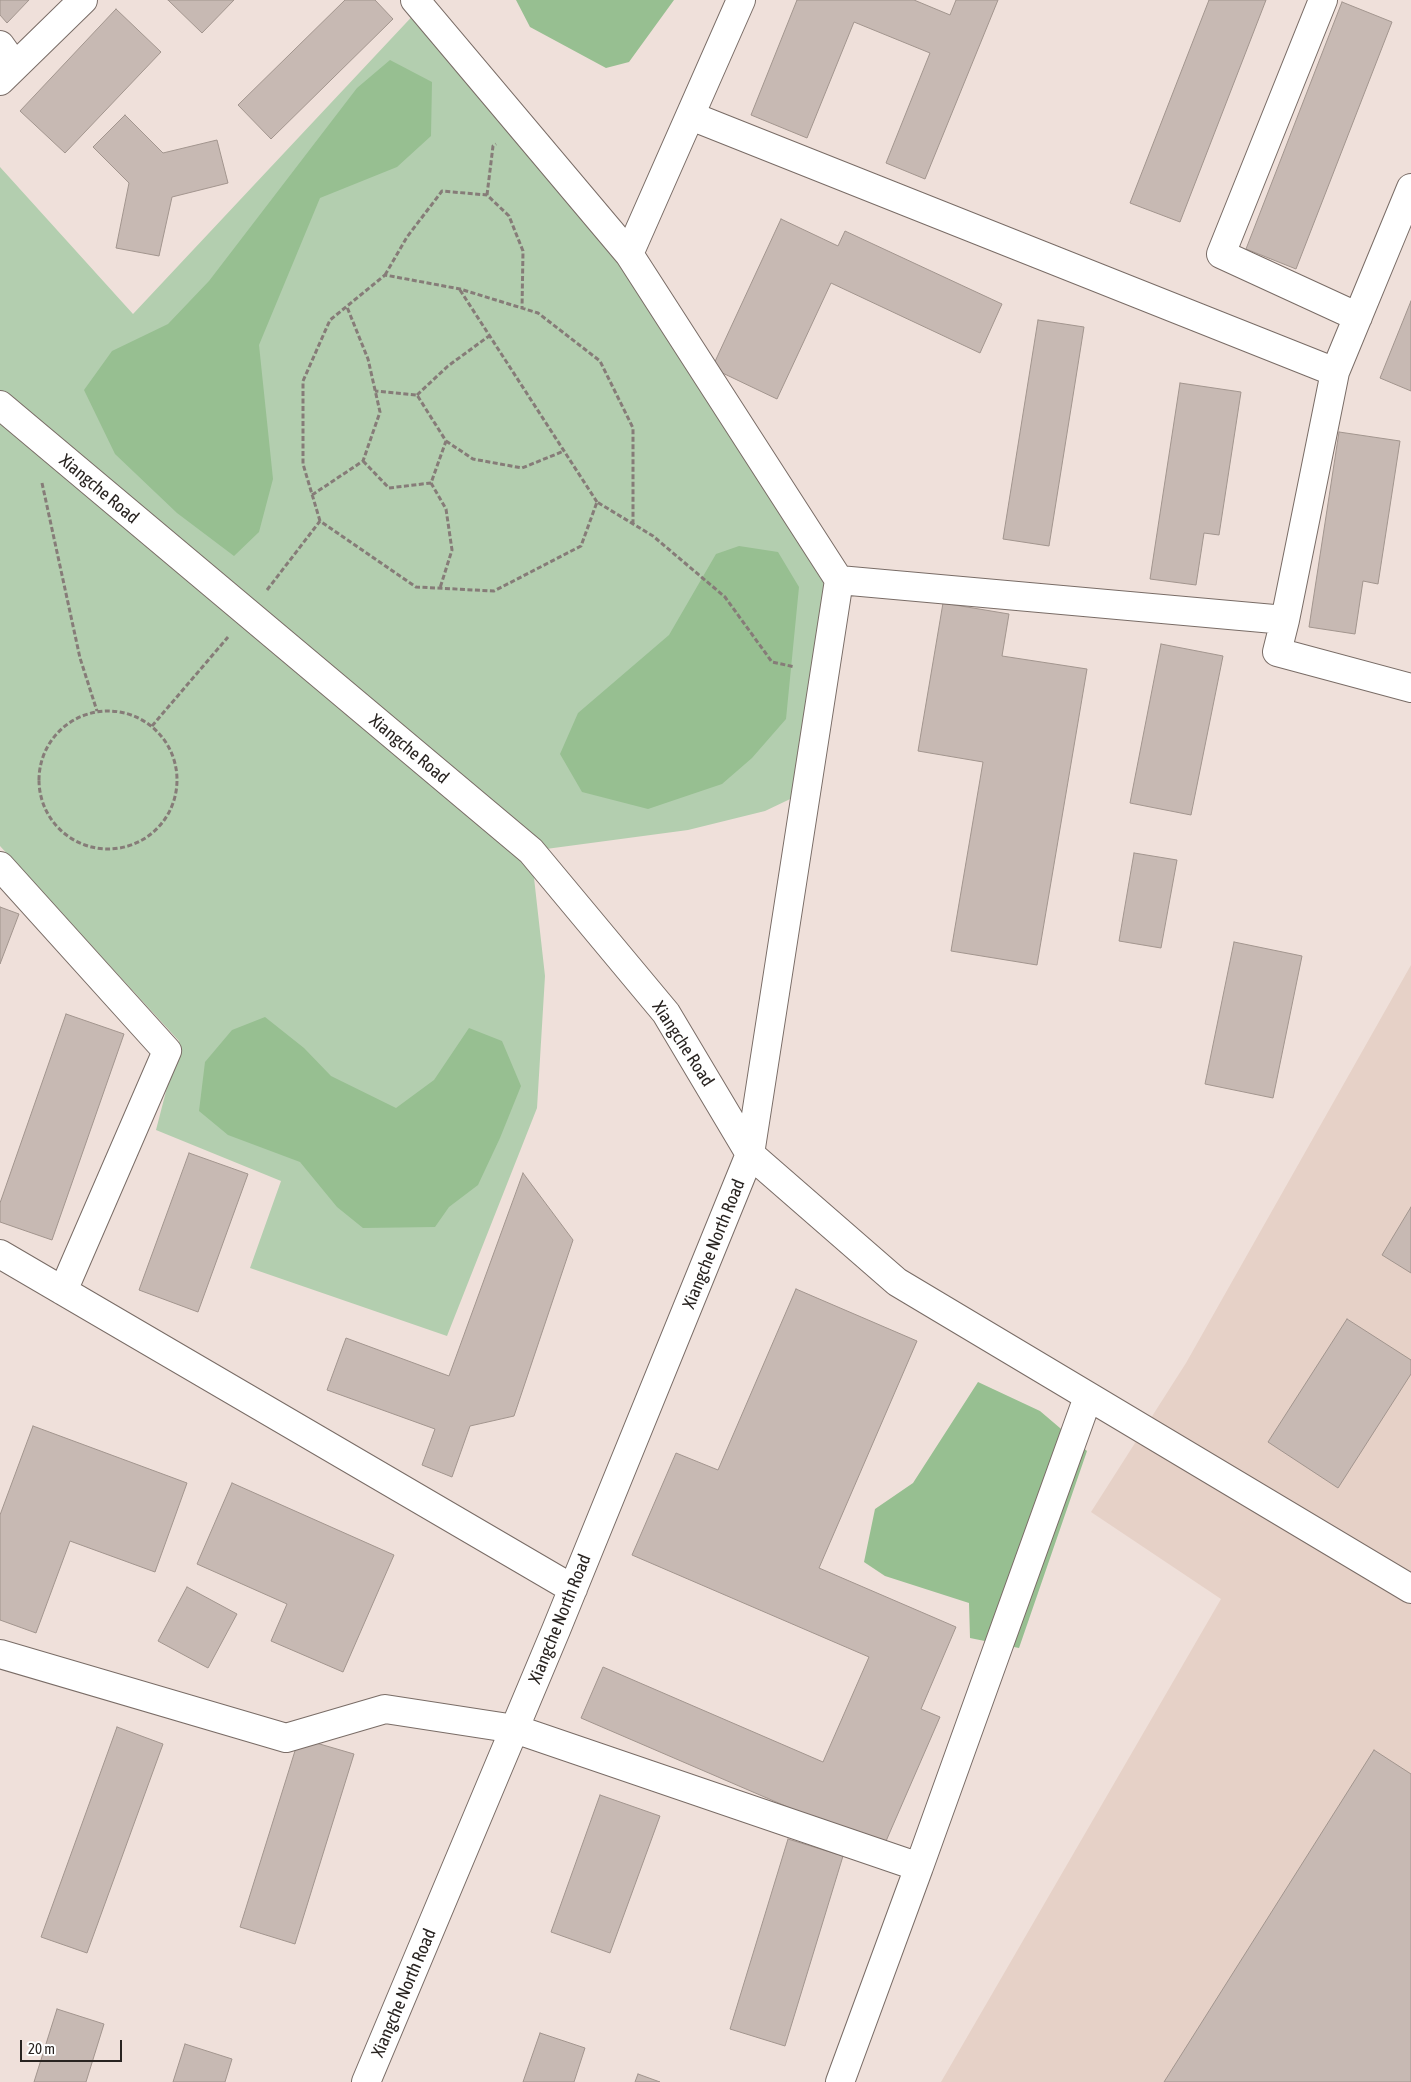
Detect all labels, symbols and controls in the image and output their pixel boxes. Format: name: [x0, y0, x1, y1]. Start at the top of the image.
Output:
street label: Xiangche Road: [55, 450, 143, 528]
street label: Xiangche Road: [365, 710, 453, 788]
street label: Xiangche Road: [647, 997, 719, 1091]
street label: Xiangche North Road: [678, 1176, 750, 1312]
street label: Xiangche North Road: [524, 1551, 596, 1687]
street label: Xiangche North Road: [367, 1925, 441, 2061]
scale bar: [22, 2030, 125, 2062]
text: 20 m: [28, 2040, 55, 2057]

